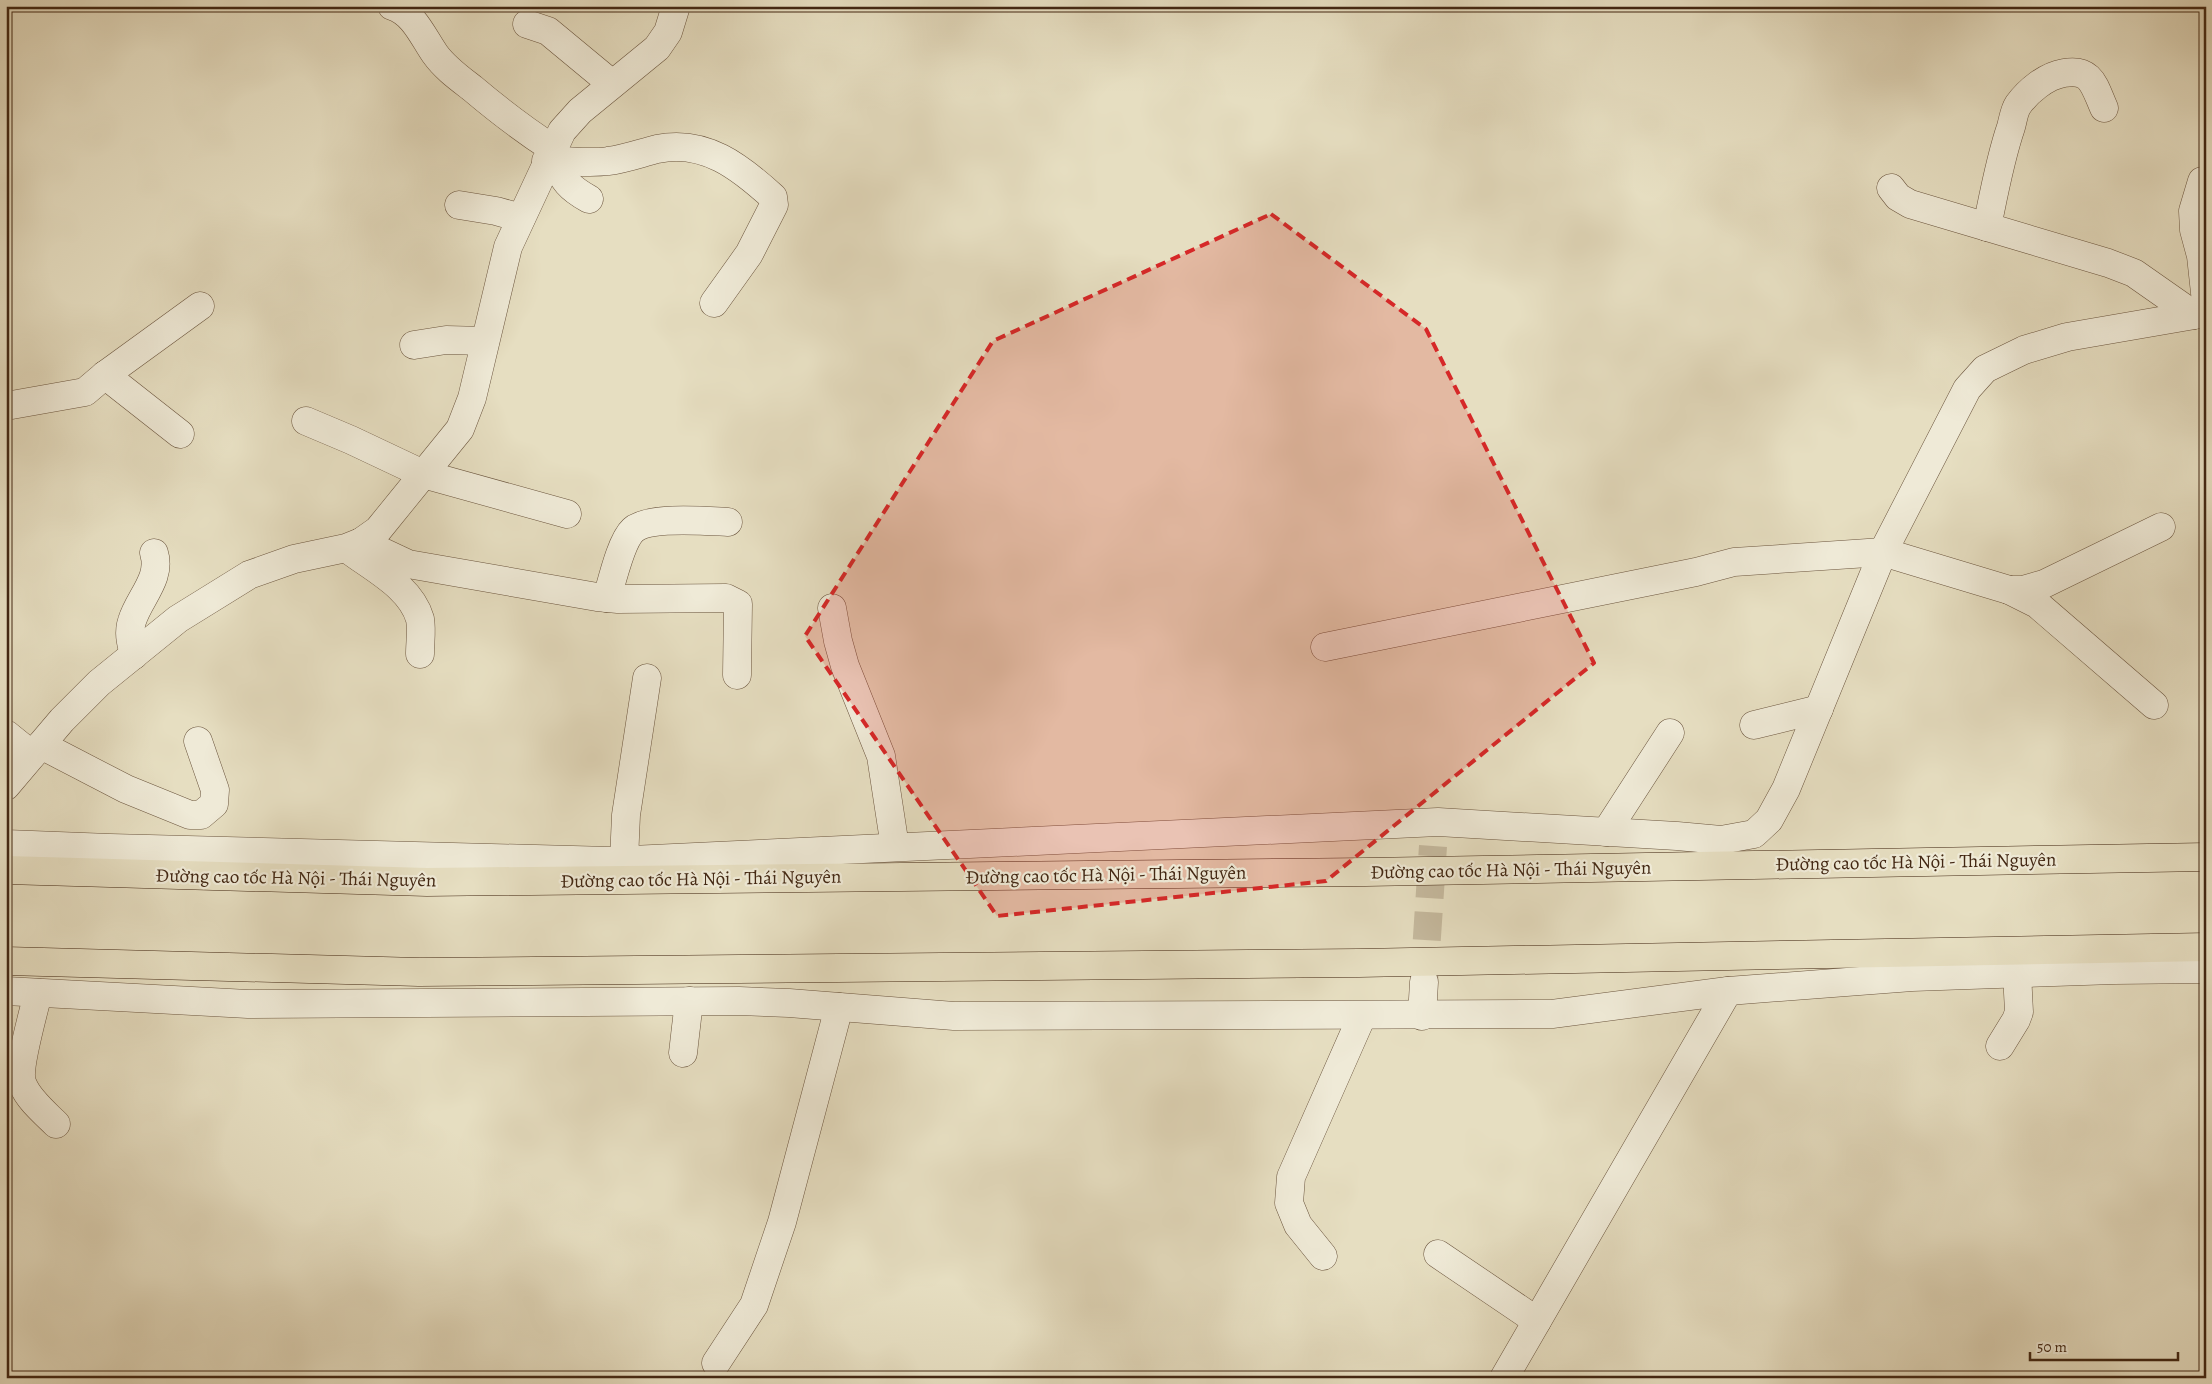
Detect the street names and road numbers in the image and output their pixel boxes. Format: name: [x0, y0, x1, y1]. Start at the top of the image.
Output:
street label: Đường cao tốc Hà Nội - Thái Nguyên: [1775, 847, 2057, 877]
street label: Đường cao tốc Hà Nội - Thái Nguyên: [1370, 855, 1652, 885]
street label: Đường cao tốc Hà Nội - Thái Nguyên: [965, 860, 1247, 890]
street label: Đường cao tốc Hà Nội - Thái Nguyên: [155, 863, 437, 893]
street label: Đường cao tốc Hà Nội - Thái Nguyên: [560, 864, 842, 894]

